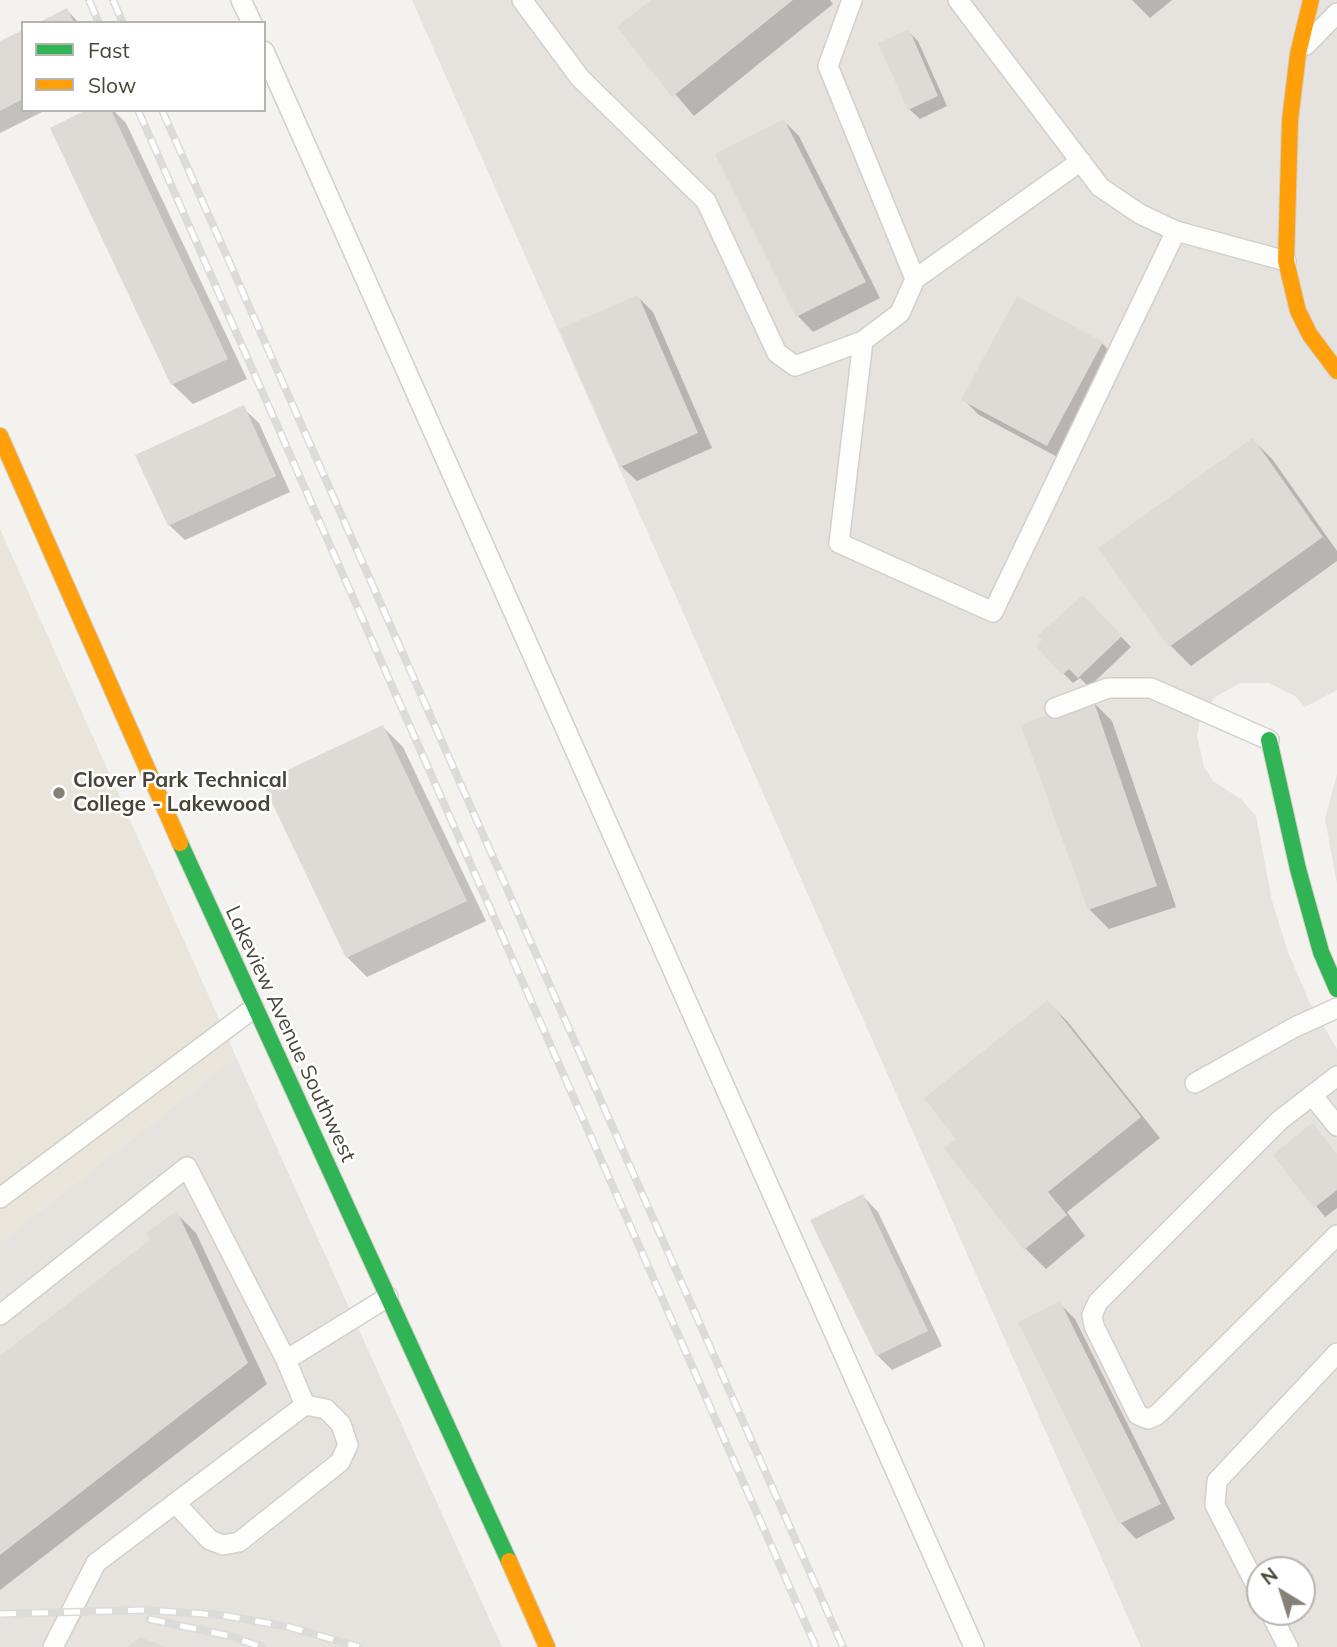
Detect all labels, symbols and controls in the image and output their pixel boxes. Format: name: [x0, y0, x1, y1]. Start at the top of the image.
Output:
legend: [21, 21, 266, 112]
text: Fast: [88, 37, 130, 63]
text: Slow: [88, 72, 136, 98]
place label: Clover Park Technical College - Lakewood: [73, 768, 287, 818]
marker: Clover Park Technical College - Lakewood: [51, 785, 67, 801]
street label: Lakeview Avenue Southwest: [219, 902, 361, 1166]
north arrow: [1246, 1556, 1316, 1626]
text: N: [1256, 1562, 1282, 1590]

